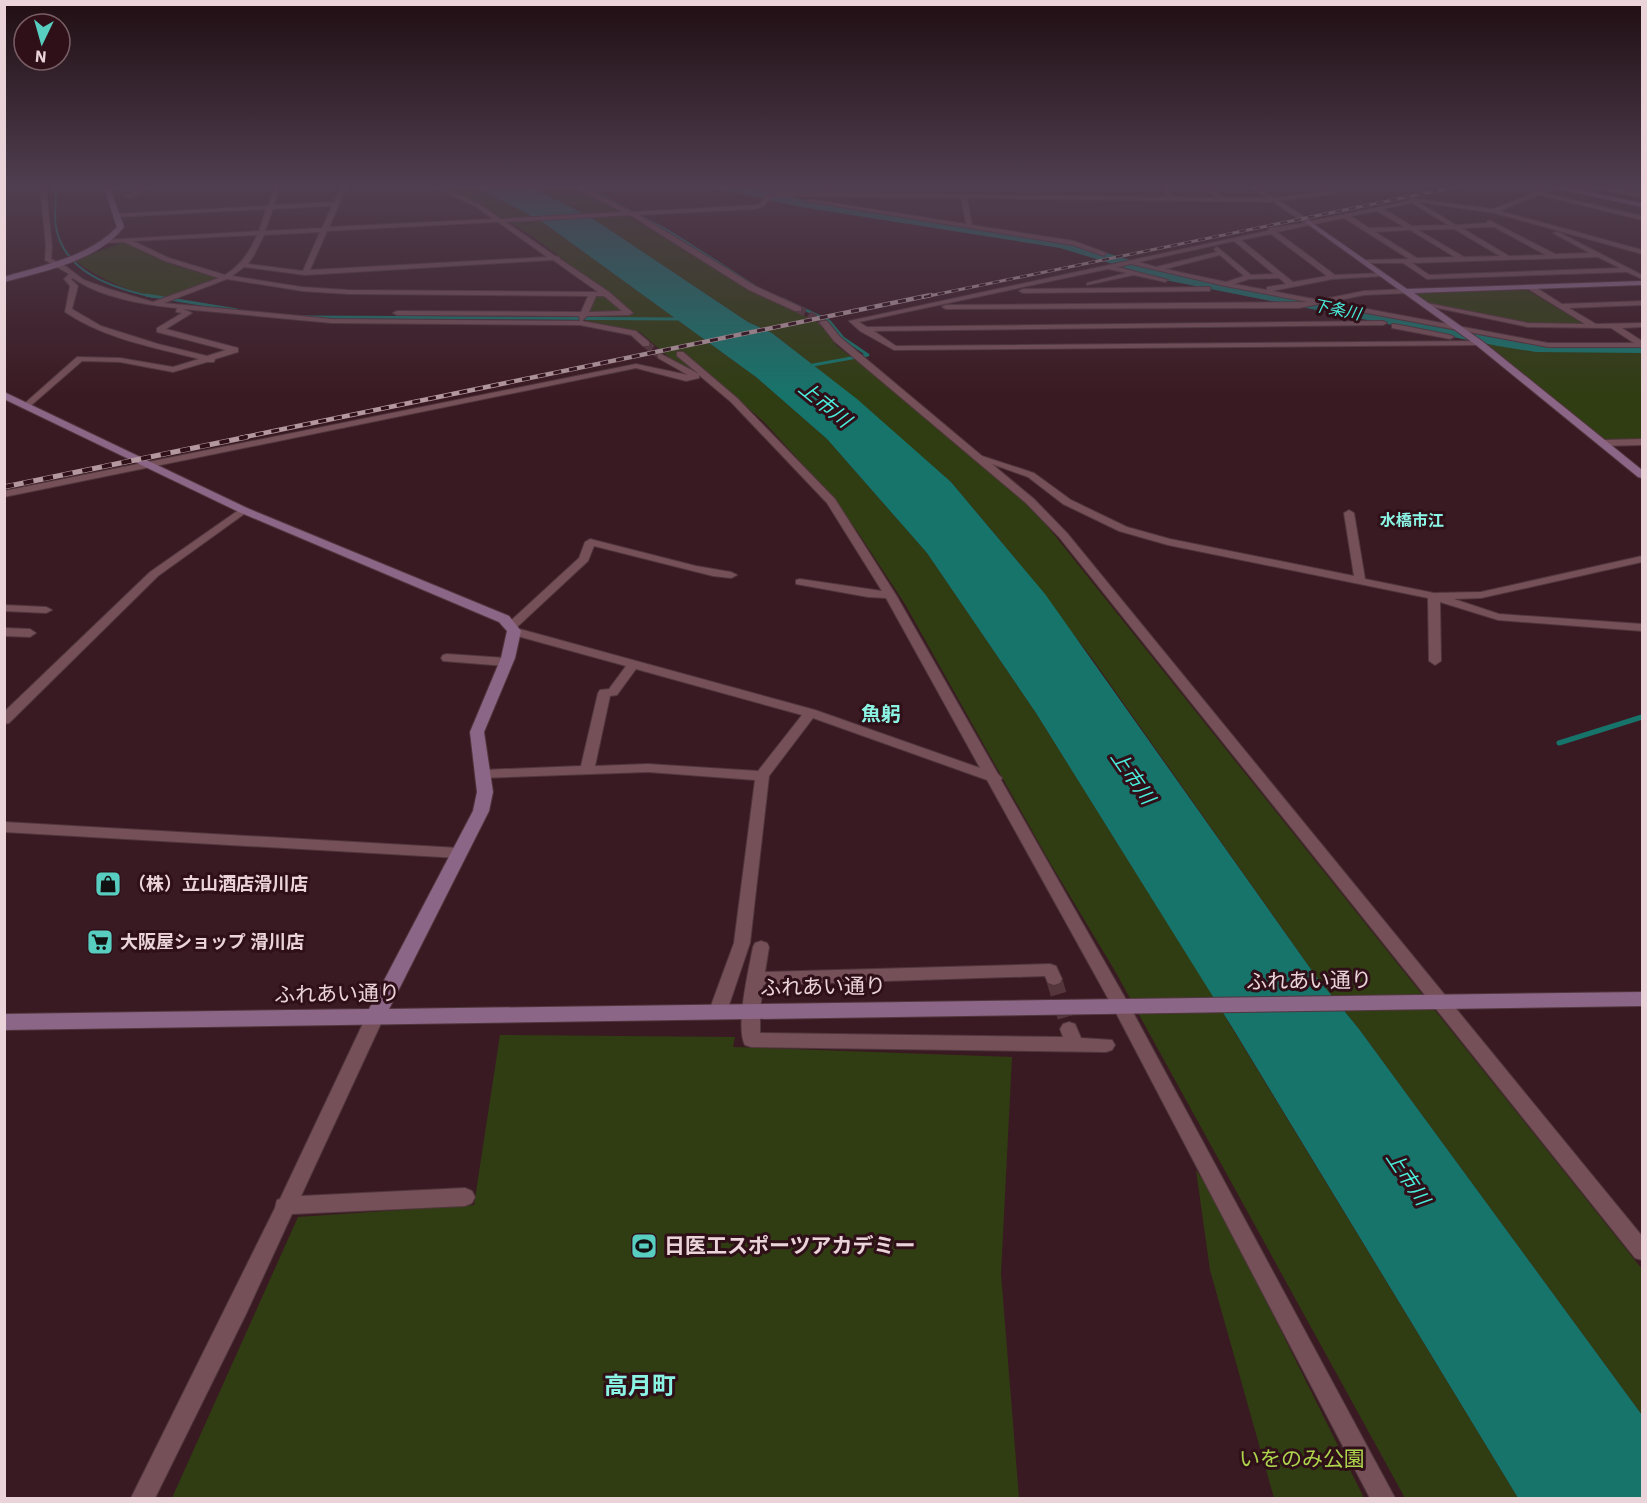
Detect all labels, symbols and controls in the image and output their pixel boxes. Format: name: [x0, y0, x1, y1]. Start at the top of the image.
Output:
north arrow: [12, 12, 72, 72]
text: N: [34, 46, 47, 67]
water label: 下条川: [1312, 295, 1364, 324]
water label: 上市川: [794, 374, 859, 434]
district label: 水橋市江: [1380, 510, 1444, 530]
district label: 魚躬: [861, 700, 901, 727]
water label: 上市川: [1105, 744, 1163, 811]
shop icon: （株）立山酒店滑川店: [93, 869, 123, 899]
place label: （株）立山酒店滑川店: [128, 872, 308, 895]
supermarket icon: 大阪屋ショップ 滑川店: [85, 927, 115, 957]
place label: 大阪屋ショップ 滑川店: [120, 930, 304, 953]
street label: ふれあい通り: [1246, 965, 1372, 995]
street label: ふれあい通り: [760, 971, 886, 1001]
street label: ふれあい通り: [274, 978, 400, 1008]
water label: 上市川: [1380, 1145, 1438, 1212]
sports icon: 日医工スポーツアカデミー: [629, 1231, 659, 1261]
place label: 日医工スポーツアカデミー: [664, 1231, 916, 1259]
district label: 高月町: [604, 1369, 676, 1401]
park label: いをのみ公園: [1239, 1444, 1365, 1472]

